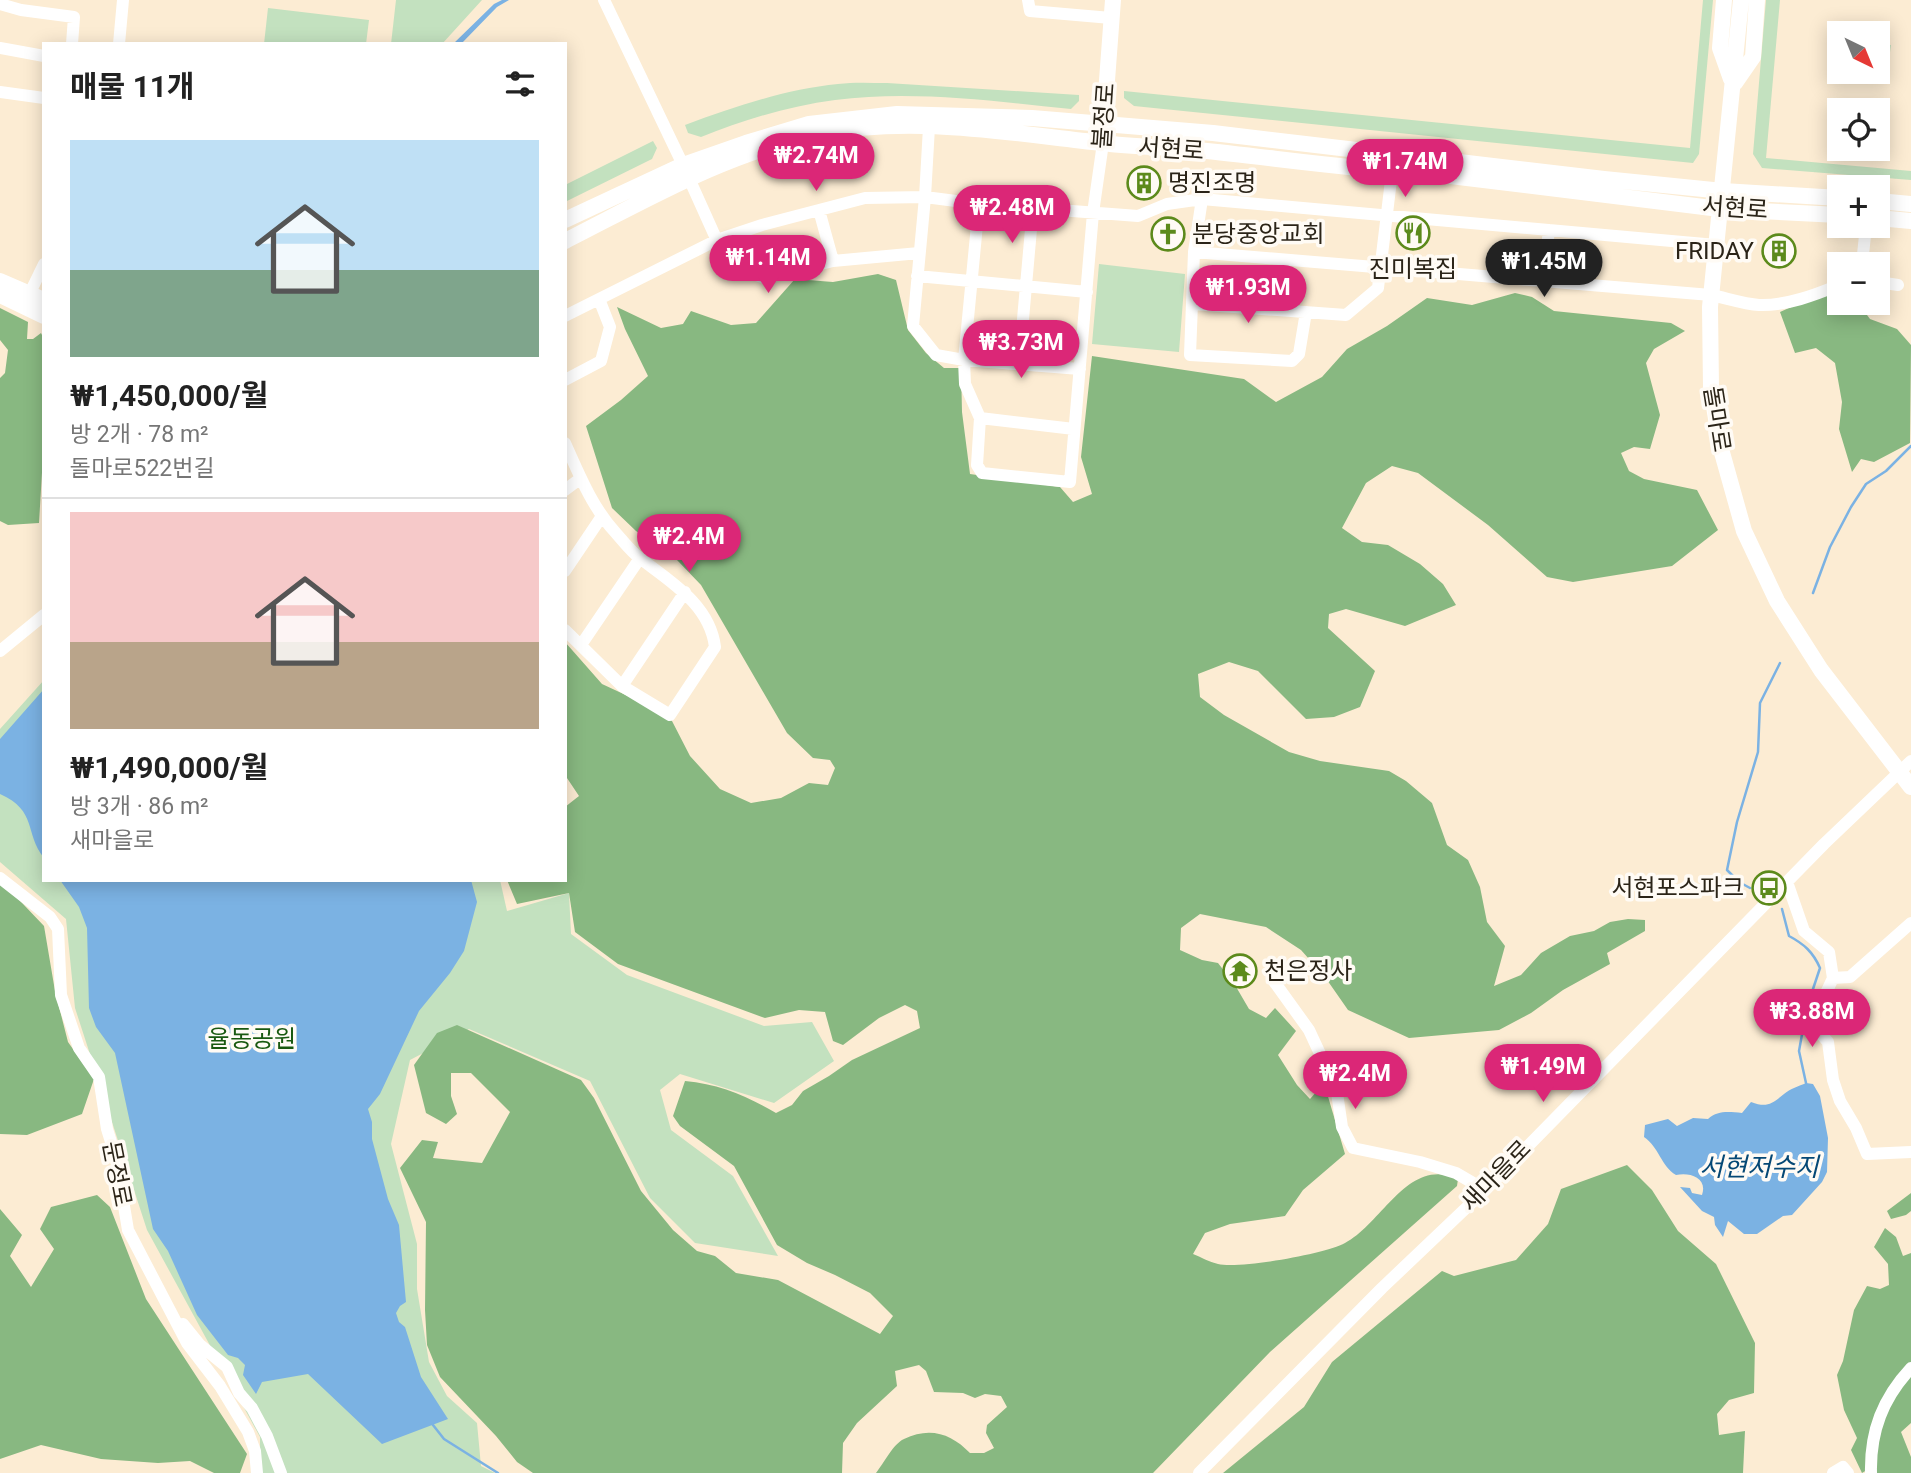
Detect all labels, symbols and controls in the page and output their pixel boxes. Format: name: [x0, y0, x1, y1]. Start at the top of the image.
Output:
north arrow: [1827, 21, 1890, 84]
map controls: [1827, 21, 1890, 315]
icon: filters: [501, 65, 539, 103]
text: 매물 11개: [70, 69, 195, 104]
street label: 불정로: [1088, 82, 1120, 150]
button: locate: [1827, 98, 1890, 161]
street label: 서현로: [1137, 133, 1205, 165]
pin: ₩2.74M: [759, 134, 873, 193]
pin: ₩1.74M: [1348, 140, 1462, 199]
text: ₩2.74M: [773, 142, 859, 169]
text: ₩1.74M: [1362, 148, 1448, 175]
building icon: 명진조명: [1125, 164, 1163, 202]
place label: 명진조명: [1168, 169, 1256, 197]
button: +: [1827, 175, 1890, 238]
icon: home: [242, 186, 368, 312]
pin: ₩2.48M: [955, 186, 1069, 245]
street label: 서현로: [1701, 192, 1769, 224]
text: ₩2.48M: [969, 194, 1055, 221]
restaurant icon: 진미복집: [1394, 214, 1432, 252]
church icon: 분당중앙교회: [1149, 215, 1187, 253]
place label: 분당중앙교회: [1192, 220, 1324, 248]
building icon: FRIDAY: [1760, 232, 1798, 270]
pin: ₩1.14M: [711, 236, 825, 295]
place label: FRIDAY: [1675, 237, 1755, 265]
pin: ₩1.45M: [1487, 240, 1601, 299]
text: ₩1.14M: [725, 244, 811, 271]
text: ₩1.45M: [1501, 248, 1587, 275]
button: −: [1827, 252, 1890, 315]
place label: 진미복집: [1369, 255, 1457, 283]
pin: ₩1.93M: [1191, 266, 1305, 325]
text: ₩1.93M: [1205, 274, 1291, 301]
pin: ₩3.73M: [964, 320, 1078, 380]
text: ₩3.73M: [978, 329, 1064, 356]
text: ₩1,450,000/월: [70, 378, 268, 413]
street label: 돌마로: [1698, 384, 1736, 454]
text: 방 2개 · 78 m²: [70, 421, 209, 448]
text: 돌마로522번길: [70, 455, 215, 482]
pin: ₩2.4M: [640, 514, 738, 574]
text: ₩2.4M: [653, 523, 725, 550]
icon: home: [242, 558, 368, 684]
text: ₩1,490,000/월: [70, 750, 268, 785]
text: 방 3개 · 86 m²: [70, 793, 209, 820]
text: 새마을로: [70, 827, 155, 854]
bus stop icon: 서현포스파크: [1750, 869, 1788, 907]
place label: 서현포스파크: [1612, 874, 1744, 902]
temple icon: 천은정사: [1221, 952, 1259, 990]
place label: 천은정사: [1264, 957, 1352, 985]
pin: ₩3.88M: [1755, 990, 1869, 1049]
text: ₩3.88M: [1769, 998, 1855, 1025]
park label: 율동공원: [208, 1025, 296, 1053]
pin: ₩1.49M: [1486, 1044, 1600, 1104]
pin: ₩2.4M: [1306, 1052, 1404, 1111]
text: ₩1.49M: [1500, 1053, 1586, 1080]
text: ₩2.4M: [1319, 1060, 1391, 1087]
street label: 새마을로: [1455, 1135, 1537, 1217]
street label: 문정로: [97, 1139, 137, 1209]
water label: 서현저수지: [1699, 1152, 1821, 1182]

